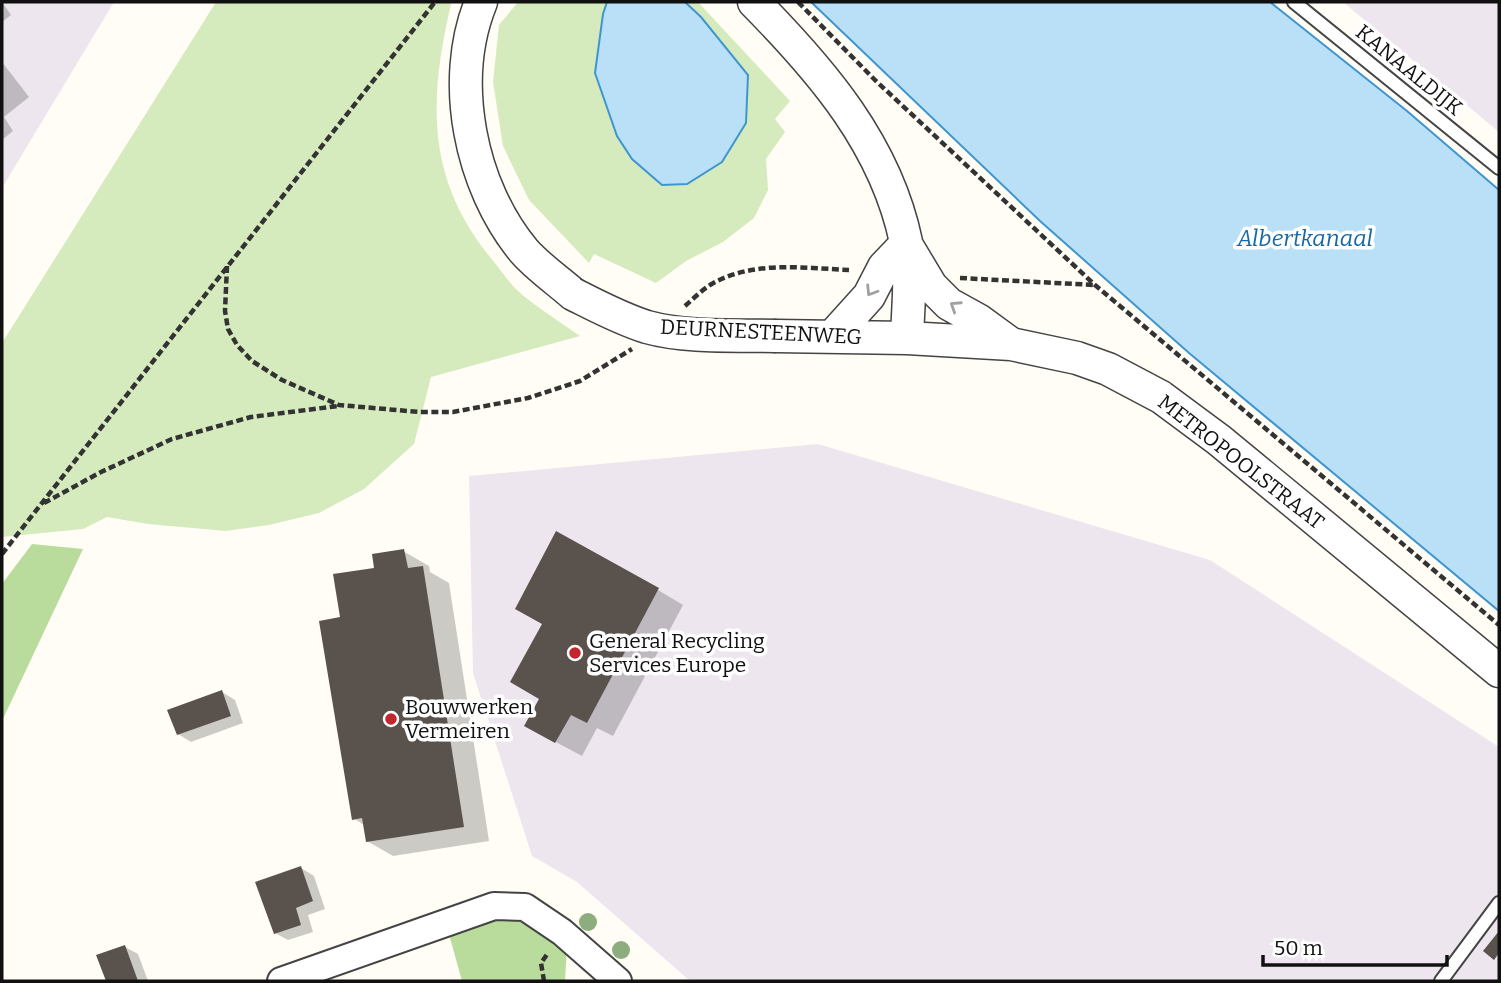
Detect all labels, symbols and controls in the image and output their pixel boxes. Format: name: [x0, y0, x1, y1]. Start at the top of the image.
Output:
street label: KANAALDIJK: [1350, 19, 1468, 121]
water label: Albertkanaal: [1236, 224, 1373, 252]
one-way arrow: [866, 284, 879, 297]
one-way arrow: [949, 301, 962, 314]
street label: DEURNESTEENWEG: [659, 314, 863, 350]
street label: METROPOOLSTRAAT: [1153, 389, 1329, 535]
place label: General Recycling Services Europe: [589, 628, 765, 678]
marker: General Recycling Services Europe: [567, 645, 583, 661]
place label: Bouwwerken Vermeiren: [405, 694, 533, 744]
marker: Bouwwerken Vermeiren: [383, 711, 399, 727]
scale bar: [1263, 923, 1447, 967]
text: 50 m: [1274, 935, 1323, 961]

